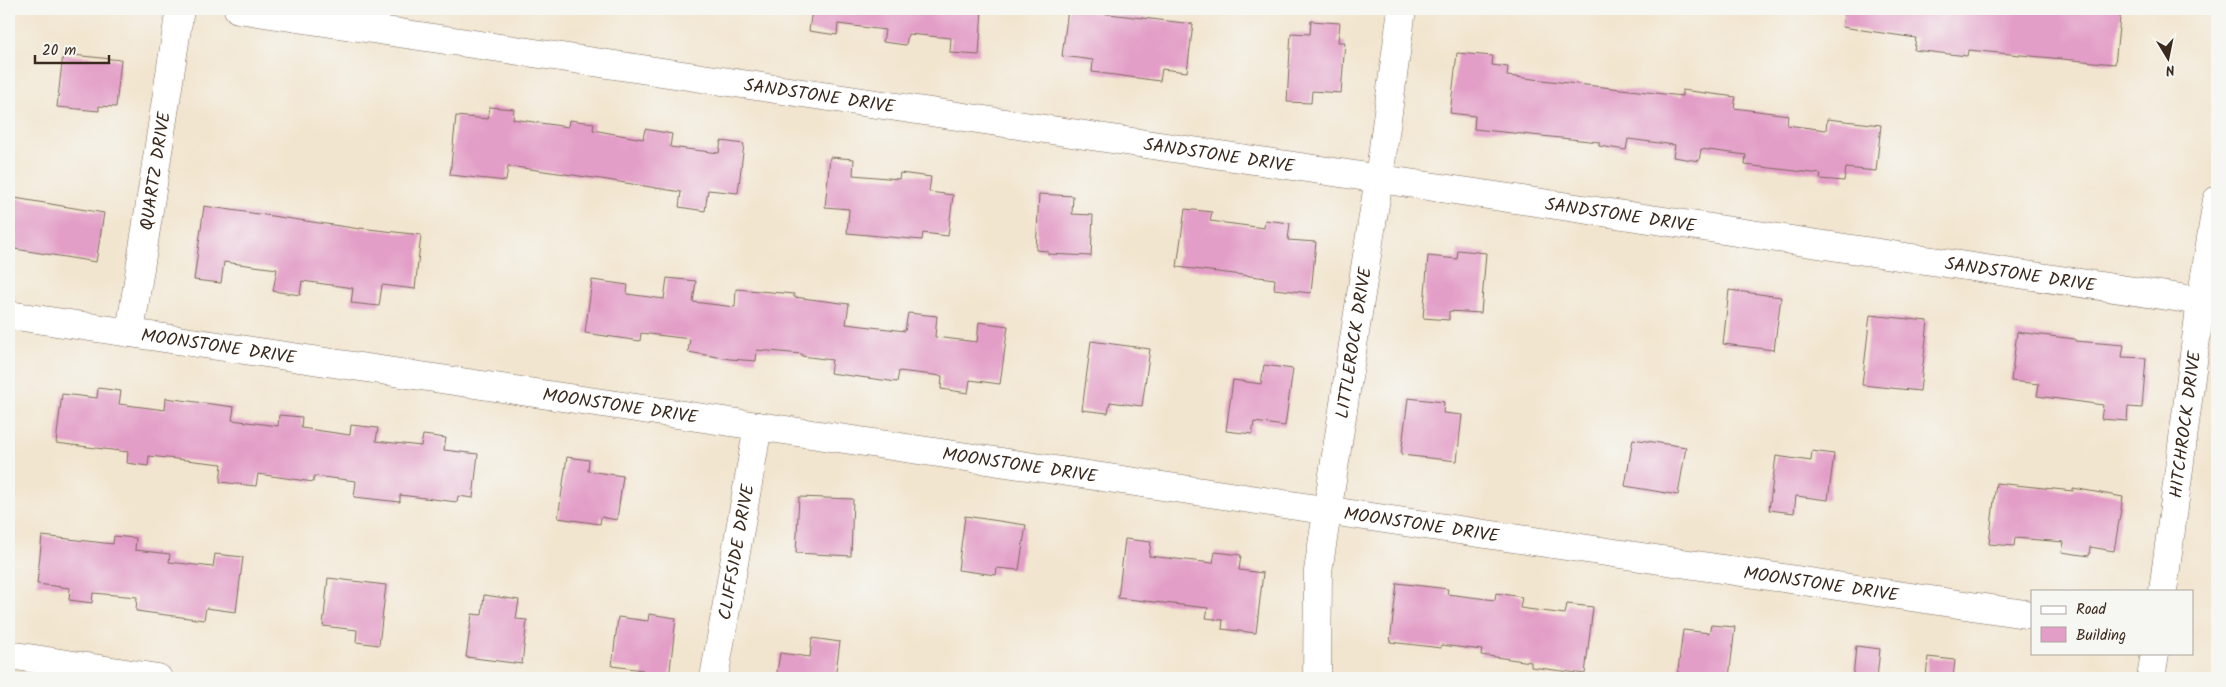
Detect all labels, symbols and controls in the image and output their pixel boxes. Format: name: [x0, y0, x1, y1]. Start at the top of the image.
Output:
scale bar: [35, 32, 109, 64]
north arrow: [2144, 32, 2194, 82]
text: 20 m: [42, 39, 76, 63]
text: N: [2164, 58, 2176, 81]
street label: SANDSTONE DRIVE: [742, 71, 897, 123]
street label: QUARTZ DRIVE: [133, 109, 180, 232]
street label: SANDSTONE DRIVE: [1141, 131, 1297, 182]
street label: SANDSTONE DRIVE: [1543, 191, 1699, 242]
street label: SANDSTONE DRIVE: [1943, 250, 2098, 301]
street label: LITTLEROCK DRIVE: [1329, 265, 1381, 421]
street label: MOONSTONE DRIVE: [139, 322, 298, 373]
street label: HITCHROCK DRIVE: [2162, 349, 2210, 500]
street label: MOONSTONE DRIVE: [541, 381, 700, 433]
street label: MOONSTONE DRIVE: [940, 441, 1100, 492]
street label: CLIFFSIDE DRIVE: [711, 482, 764, 622]
street label: MOONSTONE DRIVE: [1342, 500, 1501, 552]
street label: MOONSTONE DRIVE: [1741, 559, 1901, 611]
legend: [2031, 590, 2194, 654]
text: Road: [2076, 598, 2107, 622]
text: Building: [2076, 624, 2126, 648]

